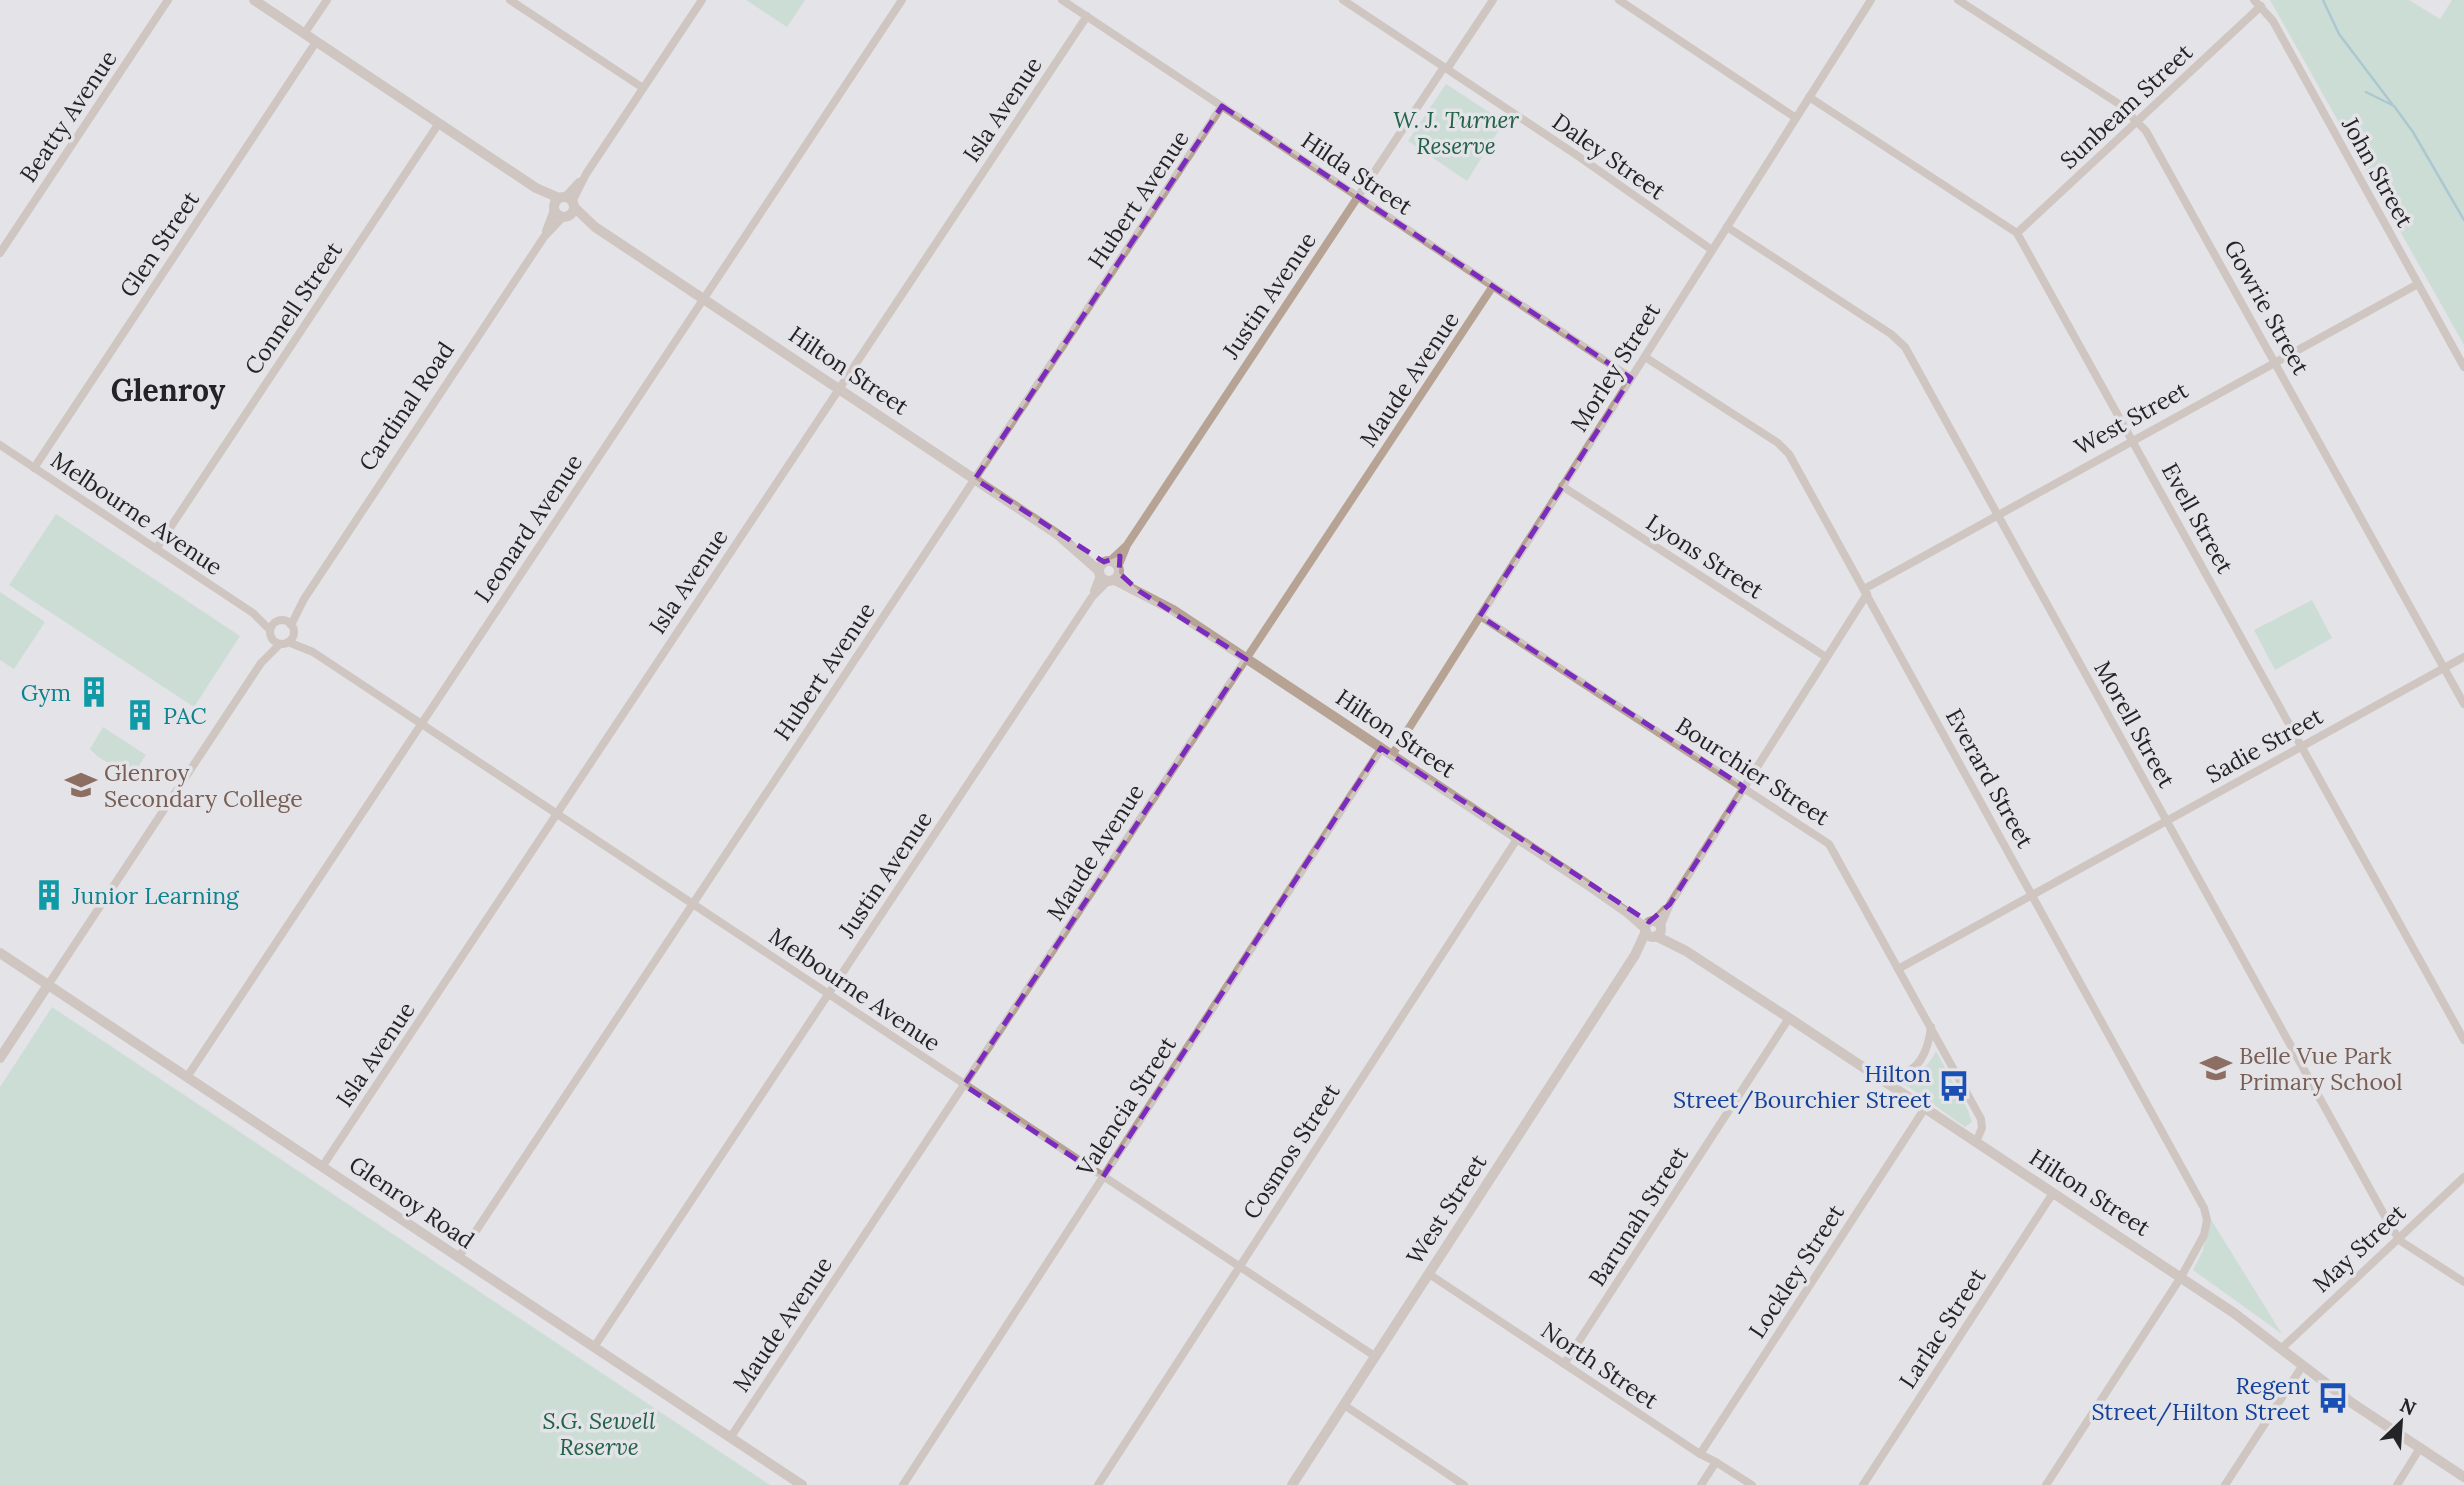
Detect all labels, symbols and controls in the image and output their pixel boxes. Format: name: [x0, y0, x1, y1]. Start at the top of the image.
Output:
street label: Sunbeam Street: [2054, 37, 2198, 175]
street label: Beatty Avenue: [13, 45, 123, 187]
street label: Isla Avenue: [956, 51, 1048, 167]
park label: W. J. Turner Reserve: [1393, 105, 1520, 160]
street label: Daley Street: [1547, 107, 1671, 205]
street label: John Street: [2336, 111, 2420, 232]
street label: Hubert Avenue: [1081, 124, 1195, 274]
street label: Hilda Street: [1296, 125, 1418, 221]
street label: Glen Street: [113, 185, 205, 302]
street label: Justin Avenue: [1215, 226, 1322, 365]
street label: Gowrie Street: [2218, 235, 2316, 379]
street label: Connell Street: [238, 236, 348, 380]
street label: Morley Street: [1564, 297, 1666, 437]
street label: Maude Avenue: [1353, 306, 1465, 452]
street label: Hilton Street: [784, 319, 914, 421]
street label: Cardinal Road: [352, 336, 460, 476]
district label: Glenroy: [111, 371, 226, 410]
street label: West Street: [2069, 375, 2193, 461]
street label: Melbourne Avenue: [46, 445, 228, 581]
street label: Leonard Avenue: [468, 448, 588, 608]
street label: Evell Street: [2156, 458, 2240, 578]
street label: Lyons Street: [1641, 507, 1769, 605]
street label: Isla Avenue: [642, 523, 734, 639]
street label: Hubert Avenue: [767, 596, 881, 746]
street label: Morell Street: [2088, 656, 2182, 793]
building icon: Gym: [77, 675, 111, 709]
place label: Gym: [21, 678, 71, 707]
street label: Hilton Street: [1331, 682, 1461, 784]
building icon: PAC: [123, 698, 157, 732]
place label: PAC: [163, 701, 207, 730]
street label: Sadie Street: [2201, 701, 2327, 789]
street label: Everard Street: [1940, 703, 2040, 853]
street label: Bourchier Street: [1671, 711, 1835, 832]
place label: Glenroy Secondary College: [104, 758, 303, 813]
school or university icon: Glenroy Secondary College: [64, 768, 98, 802]
street label: Maude Avenue: [1040, 778, 1150, 926]
street label: Justin Avenue: [831, 805, 938, 944]
building icon: Junior Learning: [32, 878, 66, 912]
place label: Junior Learning: [71, 881, 240, 910]
street label: Melbourne Avenue: [764, 921, 946, 1057]
street label: Isla Avenue: [329, 996, 421, 1112]
street label: Valencia Street: [1069, 1031, 1182, 1182]
place label: Belle Vue Park Primary School: [2239, 1041, 2403, 1096]
school or university icon: Belle Vue Park Primary School: [2199, 1051, 2233, 1085]
place label: Hilton Street/Bourchier Street: [1673, 1059, 1931, 1115]
bus stop icon: Hilton Street/Bourchier Street: [1937, 1069, 1971, 1103]
street label: Cosmos Street: [1236, 1078, 1346, 1224]
street label: Barunah Street: [1582, 1141, 1694, 1291]
street label: Hilton Street: [2024, 1142, 2156, 1242]
street label: West Street: [1400, 1148, 1492, 1269]
street label: Glenroy Road: [344, 1149, 480, 1255]
street label: May Street: [2307, 1198, 2411, 1298]
street label: Lockley Street: [1742, 1199, 1850, 1343]
street label: Maude Avenue: [726, 1251, 838, 1397]
street label: Larlac Street: [1892, 1263, 1992, 1393]
street label: North Street: [1536, 1315, 1664, 1415]
place label: Regent Street/Hilton Street: [2091, 1371, 2310, 1427]
bus stop icon: Regent Street/Hilton Street: [2316, 1381, 2350, 1415]
north arrow: [2366, 1387, 2436, 1457]
text: N: [2396, 1393, 2420, 1421]
park label: S.G. Sewell Reserve: [543, 1406, 656, 1461]

